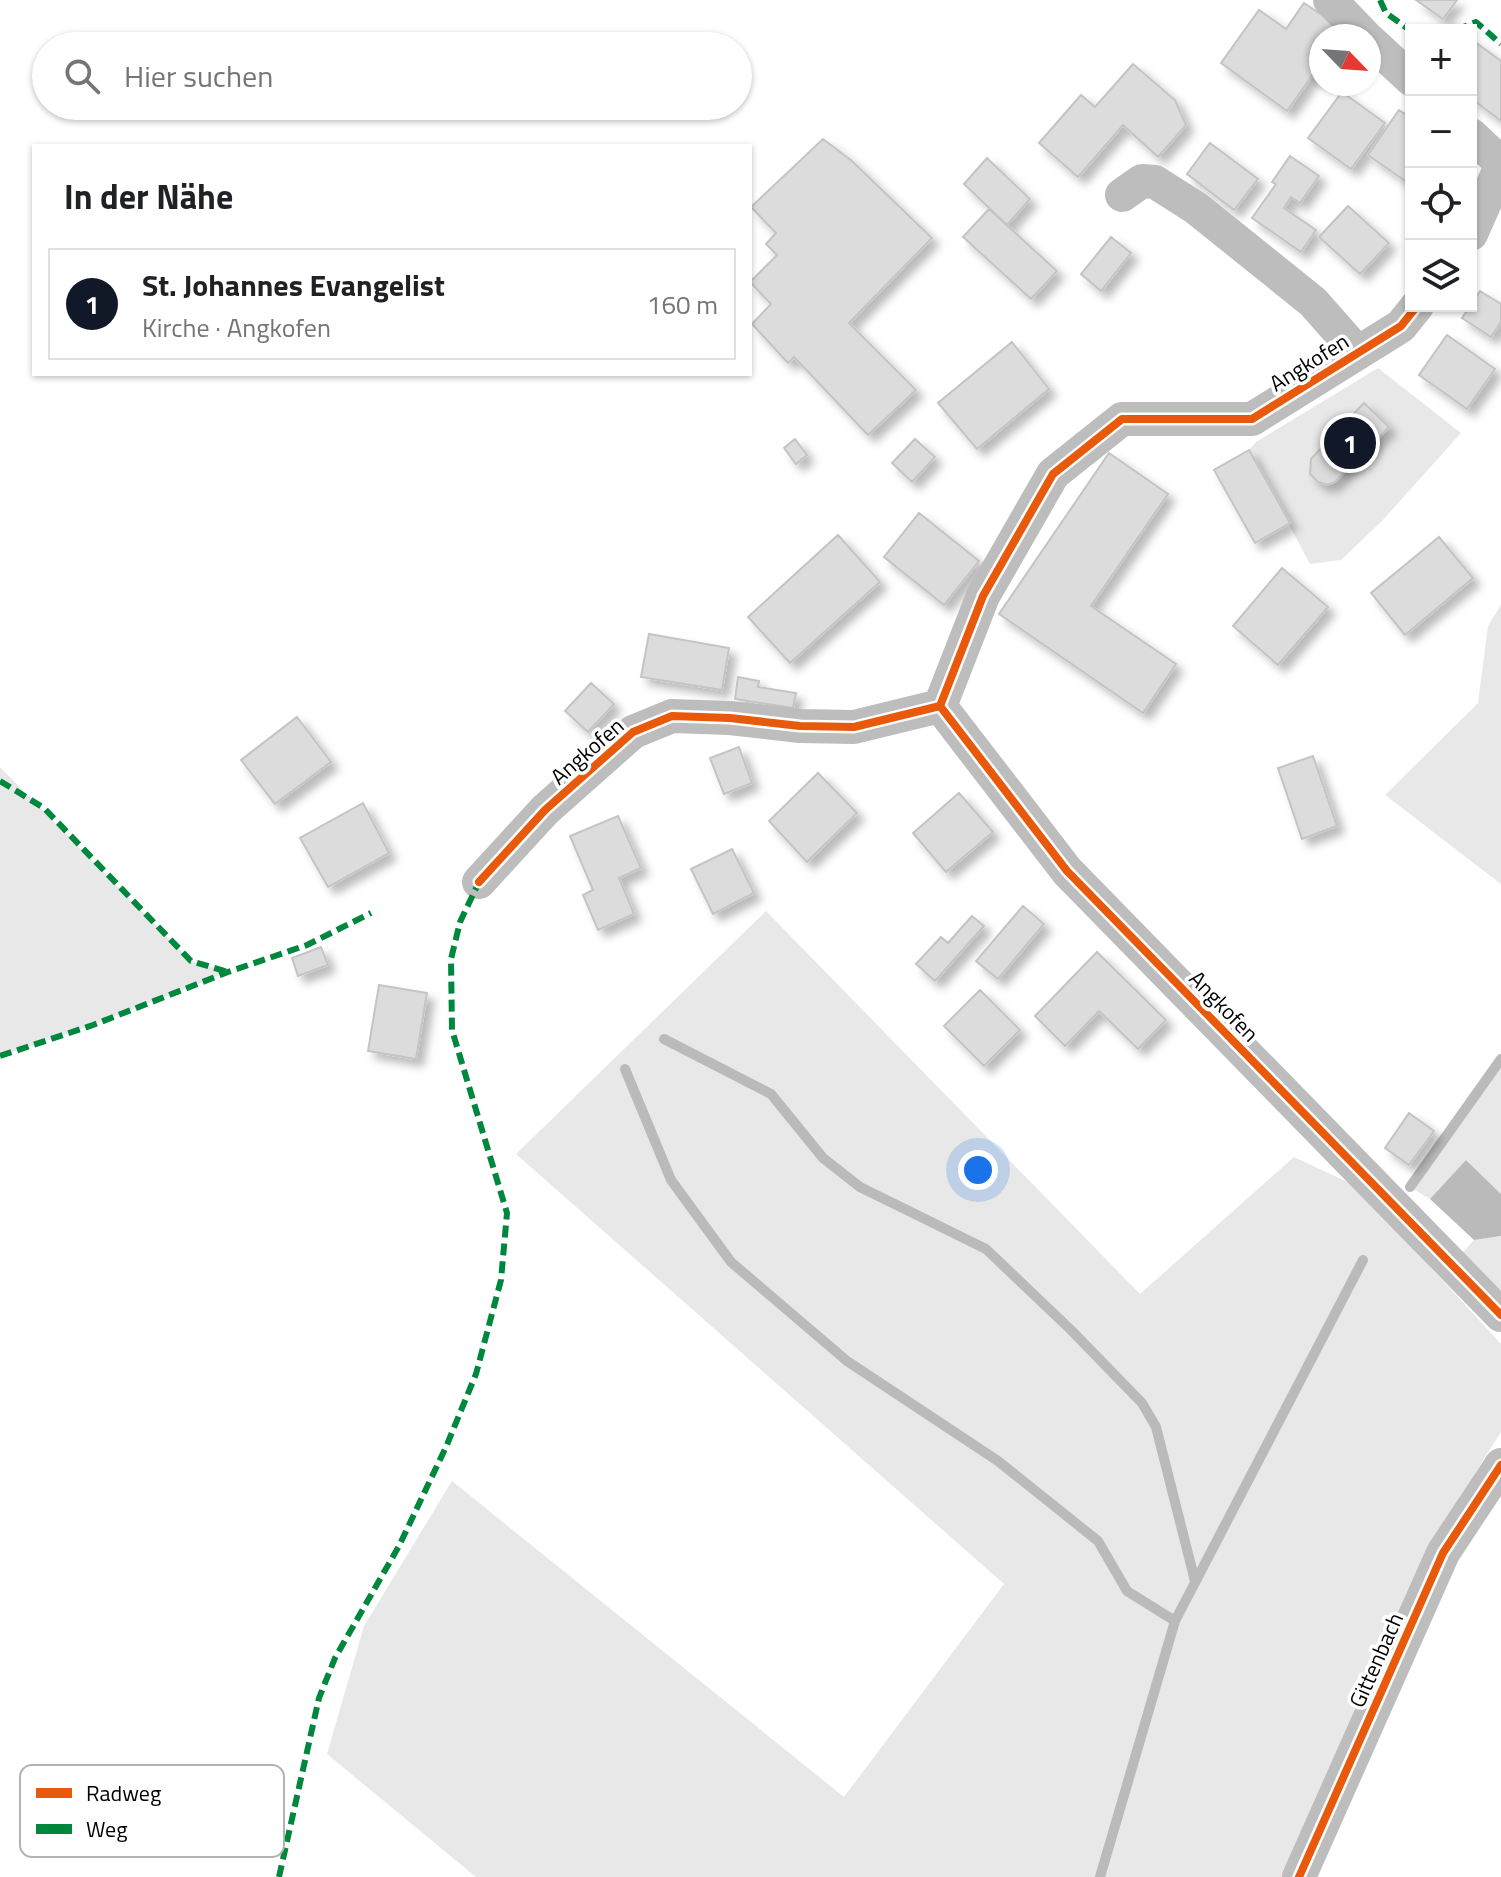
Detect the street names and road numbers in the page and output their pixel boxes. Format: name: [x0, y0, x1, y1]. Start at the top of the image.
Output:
street label: Angkofen: [1263, 324, 1355, 400]
street label: Angkofen: [543, 709, 631, 793]
street label: Angkofen: [1181, 962, 1267, 1050]
street label: Gittenbach: [1340, 1607, 1412, 1713]

